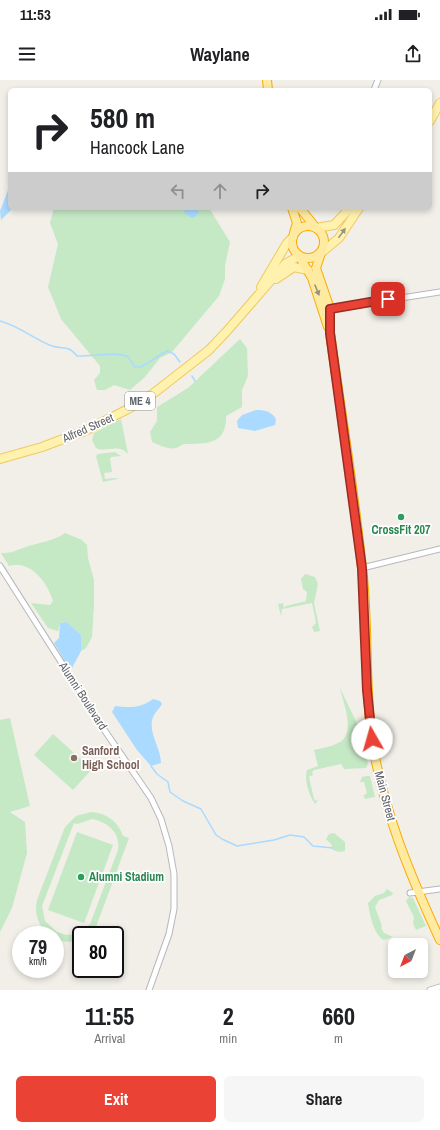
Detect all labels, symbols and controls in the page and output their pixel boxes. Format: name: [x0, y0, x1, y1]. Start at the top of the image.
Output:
text: 11:53: [20, 4, 51, 25]
text: Waylane: [190, 42, 250, 67]
icon: menu: [16, 43, 38, 65]
icon: share: [402, 43, 424, 65]
text: 580 m: [90, 99, 155, 137]
icon: right: [24, 104, 76, 156]
text: Hancock Lane: [90, 135, 184, 160]
icon: left: [167, 180, 189, 202]
icon: ahead: [209, 180, 231, 202]
icon: right: [251, 180, 273, 202]
one-way arrow: [338, 227, 346, 238]
pin: [371, 282, 405, 316]
one-way arrow: [314, 285, 320, 297]
icon: arrive: [377, 288, 399, 310]
road number: ME 4: [125, 392, 155, 410]
street label: Alfred Street: [59, 409, 116, 447]
marker: CrossFit 207: [396, 512, 406, 522]
place label: CrossFit 207: [371, 522, 431, 538]
street label: Alumni Boulevard: [55, 658, 111, 733]
position arrow: [351, 718, 393, 760]
place label: Sanford High School: [82, 743, 140, 773]
marker: Sanford High School: [69, 753, 79, 763]
street label: Main Street: [371, 769, 399, 823]
place label: Alumni Stadium: [89, 869, 164, 885]
marker: Alumni Stadium: [76, 872, 86, 882]
speed limit sign: 80: [72, 926, 124, 978]
text: 79: [29, 933, 47, 960]
north arrow: [388, 938, 428, 978]
map controls: [388, 938, 428, 978]
text: km/h: [29, 955, 47, 968]
text: 11:55: [85, 1000, 134, 1032]
text: 2: [223, 1000, 234, 1032]
text: 660: [322, 1000, 355, 1032]
text: Arrival: [94, 1030, 125, 1047]
text: min: [219, 1030, 237, 1047]
text: m: [334, 1030, 343, 1047]
button: Exit: [16, 1076, 216, 1122]
button: Share: [224, 1076, 424, 1122]

